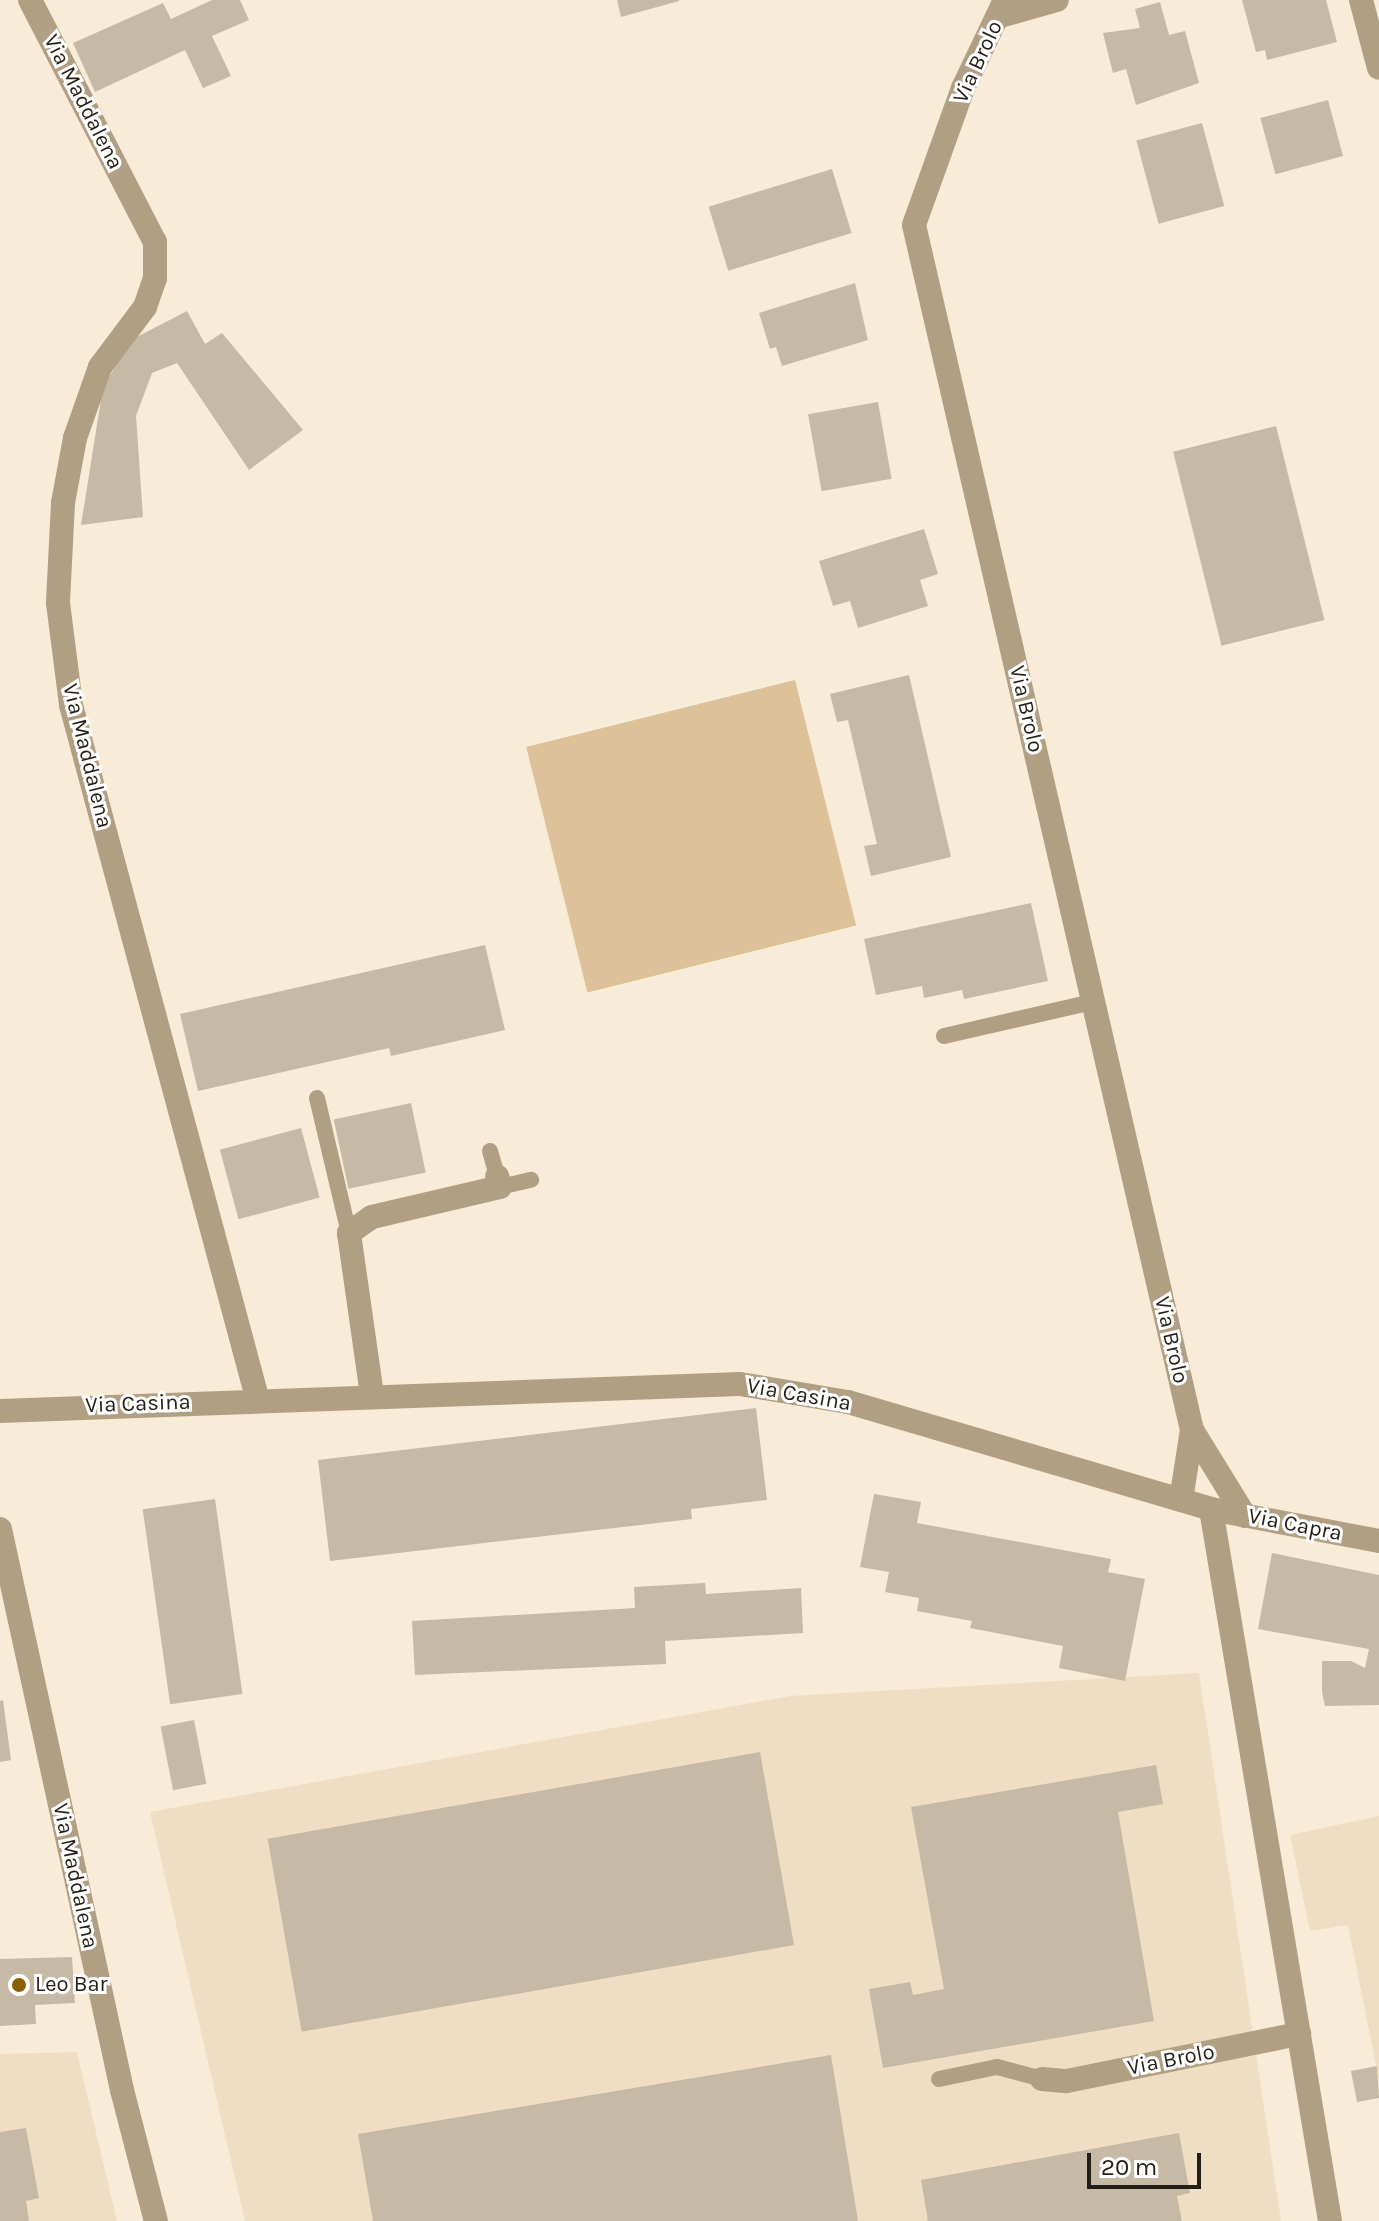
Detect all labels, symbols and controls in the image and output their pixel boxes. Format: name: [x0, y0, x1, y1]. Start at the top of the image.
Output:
street label: Via Brolo: [947, 16, 1009, 108]
street label: Via Maddalena: [38, 30, 128, 174]
street label: Via Brolo: [1003, 663, 1049, 755]
street label: Via Maddalena: [56, 681, 118, 831]
street label: Via Brolo: [1148, 1294, 1194, 1386]
street label: Via Casina: [745, 1373, 853, 1417]
street label: Via Casina: [85, 1389, 191, 1419]
street label: Via Capra: [1246, 1503, 1344, 1547]
street label: Via Maddalena: [47, 1801, 103, 1951]
place label: Leo Bar: [35, 1972, 108, 1998]
marker: Leo Bar: [10, 1976, 28, 1994]
street label: Via Brolo: [1125, 2039, 1217, 2081]
scale bar: [1091, 2137, 1205, 2187]
text: 20 m: [1101, 2153, 1157, 2181]

